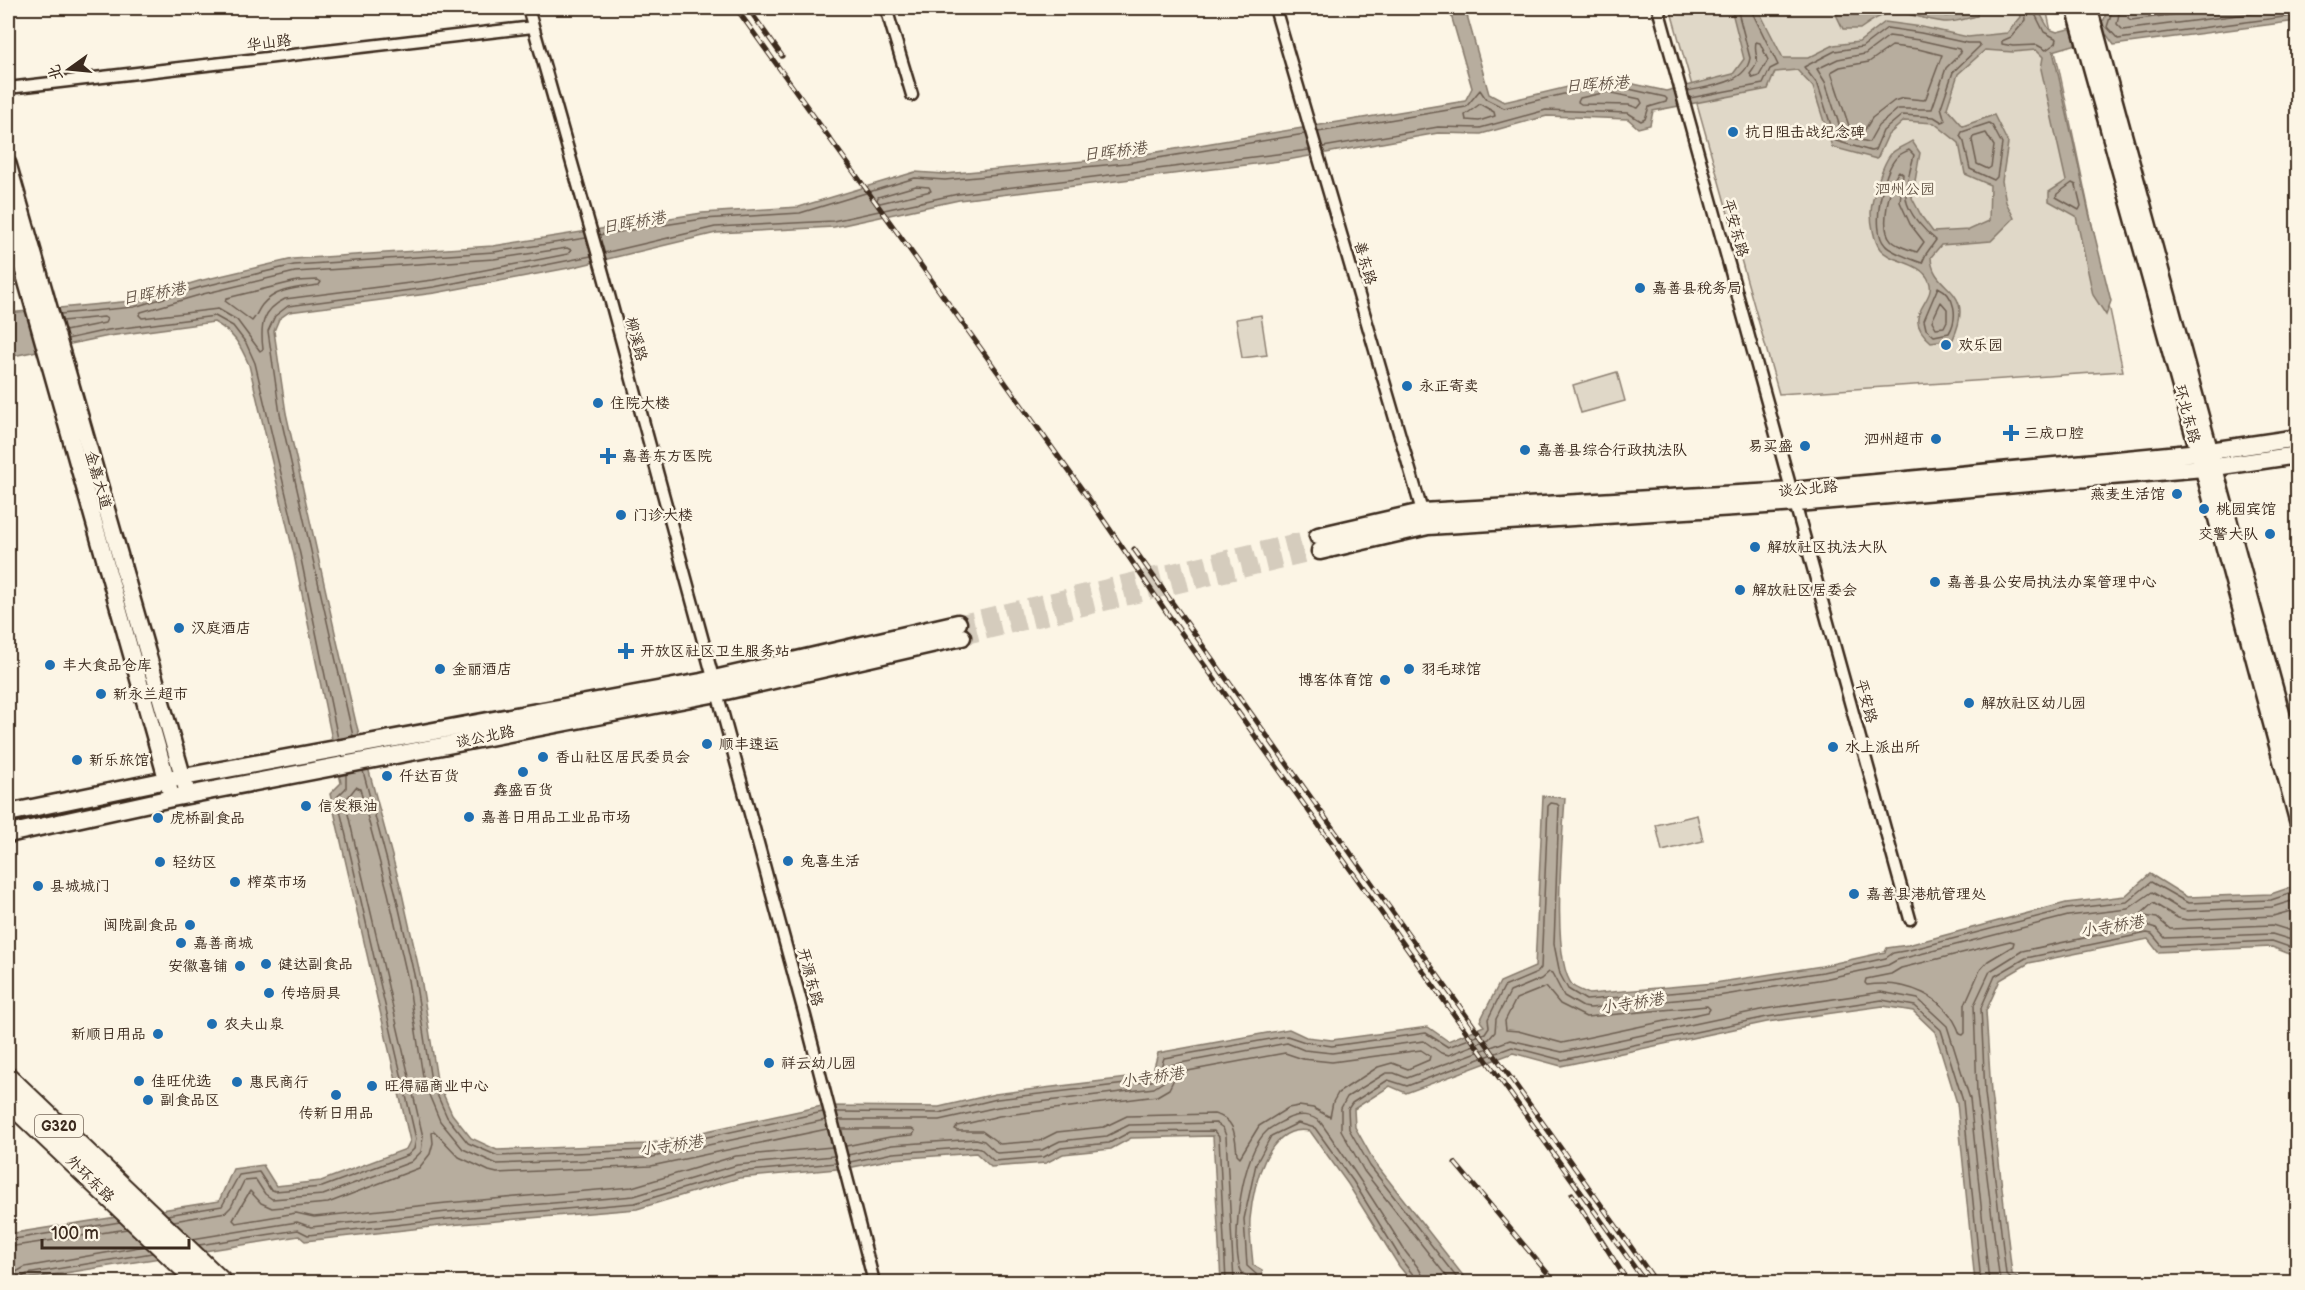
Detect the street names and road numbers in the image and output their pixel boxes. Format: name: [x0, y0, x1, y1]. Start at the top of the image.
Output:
street label: 华山路: [246, 31, 292, 55]
street label: 平安东路: [1718, 197, 1752, 259]
street label: 善东路: [1350, 239, 1380, 287]
street label: 柳溪路: [621, 315, 651, 363]
street label: 环北东路: [2170, 383, 2204, 445]
street label: 金嘉大道: [81, 449, 115, 511]
street label: 谈公北路: [1777, 477, 1839, 501]
street label: 平安路: [1851, 677, 1881, 725]
street label: 谈公北路: [454, 722, 516, 752]
street label: 开源东路: [793, 946, 827, 1008]
road number: G320: [35, 1115, 83, 1137]
street label: 外环东路: [62, 1151, 118, 1207]

